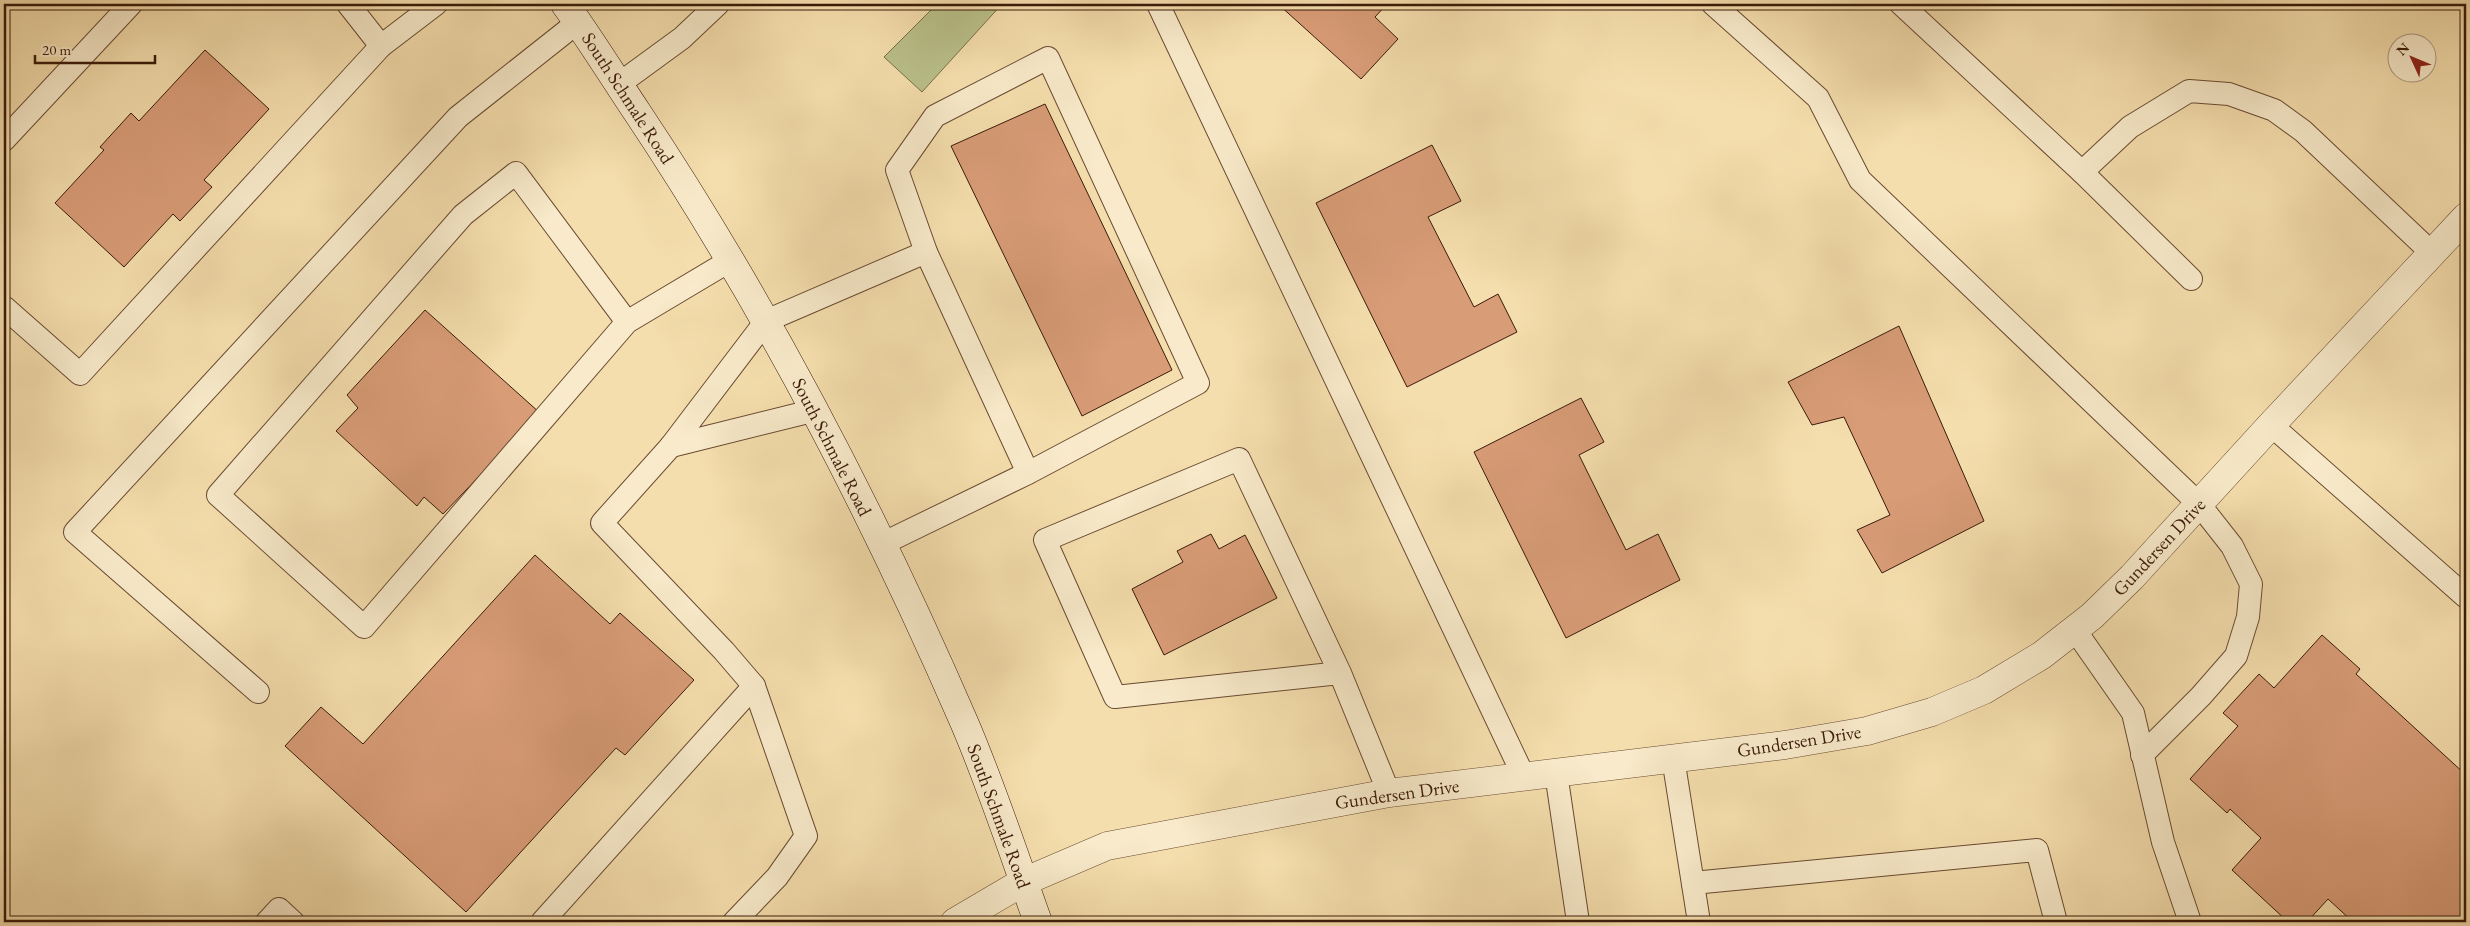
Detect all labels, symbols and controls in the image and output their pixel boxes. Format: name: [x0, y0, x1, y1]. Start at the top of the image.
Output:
street label: South Schmale Road: [576, 27, 680, 169]
scale bar: [35, 32, 155, 64]
north arrow: [2388, 32, 2438, 82]
text: N: [2392, 38, 2414, 59]
text: 20 m: [42, 40, 71, 59]
street label: South Schmale Road: [786, 374, 878, 521]
street label: Gundersen Drive: [2107, 493, 2211, 601]
street label: Gundersen Drive: [1735, 719, 1863, 763]
street label: South Schmale Road: [961, 740, 1037, 892]
street label: Gundersen Drive: [1333, 773, 1461, 815]

